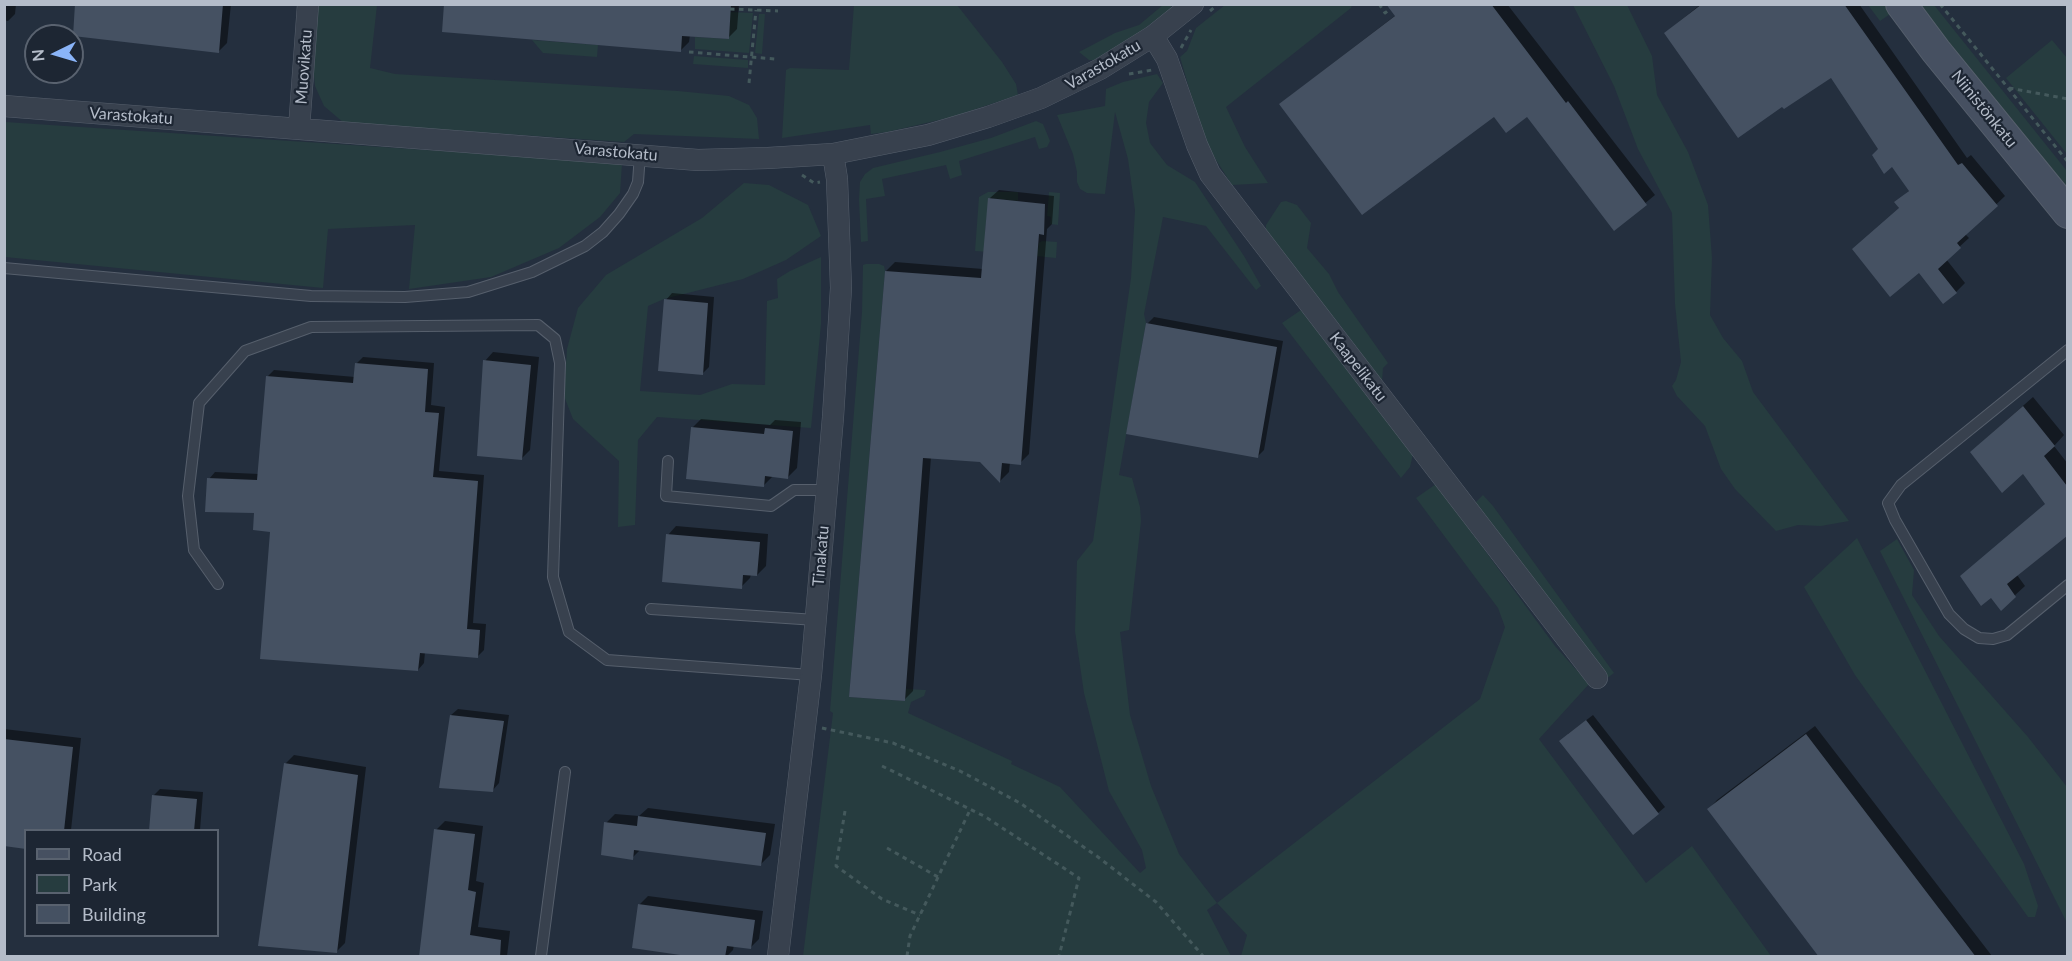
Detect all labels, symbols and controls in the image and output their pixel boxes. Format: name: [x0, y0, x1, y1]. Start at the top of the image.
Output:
north arrow: [24, 24, 84, 84]
street label: Muovikatu: [292, 29, 316, 105]
street label: Varastokatu: [1062, 36, 1144, 94]
text: N: [28, 48, 48, 62]
street label: Niinistönkatu: [1947, 67, 2021, 151]
street label: Varastokatu: [89, 104, 173, 128]
street label: Varastokatu: [574, 139, 658, 165]
street label: Kaapelikatu: [1325, 329, 1391, 405]
street label: Tinakatu: [809, 525, 833, 587]
legend: [24, 829, 219, 937]
text: Road: [82, 843, 122, 865]
text: Park: [82, 873, 117, 895]
text: Building: [82, 903, 146, 925]

